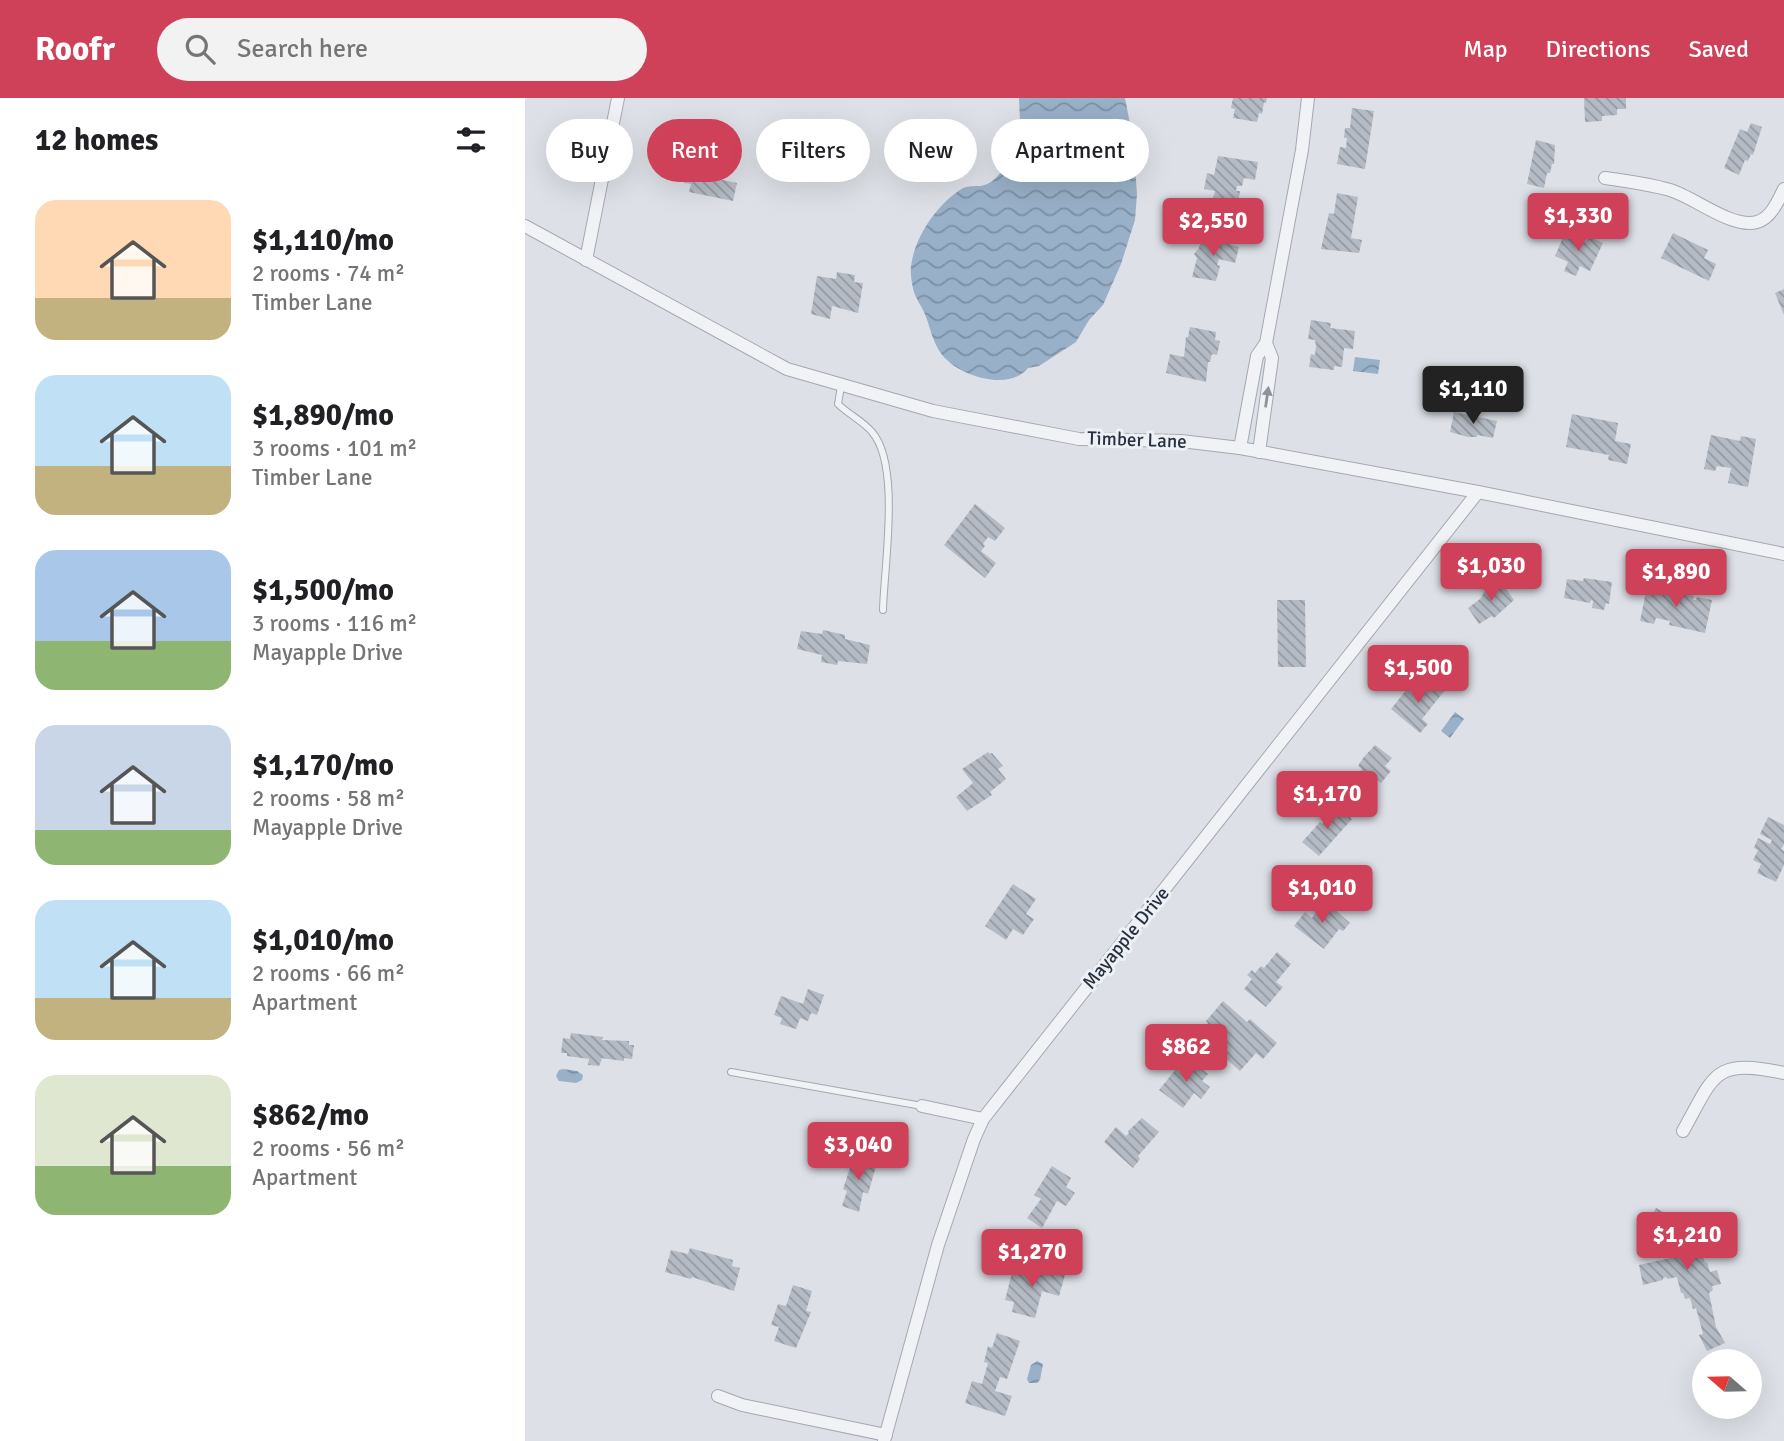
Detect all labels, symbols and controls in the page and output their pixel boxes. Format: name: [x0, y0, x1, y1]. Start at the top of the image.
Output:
search box: [157, 18, 647, 81]
text: Roofr: [35, 29, 115, 70]
icon: search: [181, 30, 219, 68]
text: Search here: [237, 33, 368, 65]
text: Map: [1463, 34, 1508, 64]
text: Directions: [1546, 34, 1651, 64]
text: Saved: [1689, 34, 1749, 64]
chip: Buy: [546, 119, 633, 182]
chip: Rent: [647, 119, 742, 182]
chip: Filters: [756, 119, 870, 182]
chip: New: [884, 119, 977, 182]
chip: Apartment: [991, 119, 1149, 182]
icon: filters: [452, 121, 490, 159]
text: 12 homes: [35, 122, 158, 159]
pin: $1,330: [1521, 194, 1635, 253]
pin: $2,550: [1156, 198, 1270, 258]
text: $1,330: [1544, 201, 1612, 230]
text: $2,550: [1179, 206, 1247, 235]
text: $1,110/mo: [252, 222, 394, 259]
icon: home: [91, 228, 175, 312]
text: 2 rooms · 74 m²: [252, 259, 405, 288]
text: Timber Lane: [252, 288, 373, 317]
pin: $1,110: [1416, 366, 1530, 426]
text: $1,110: [1439, 374, 1507, 403]
one-way arrow: [1262, 385, 1273, 407]
text: $1,890/mo: [252, 397, 394, 434]
icon: home: [91, 403, 175, 487]
street label: Timber Lane: [1087, 426, 1187, 454]
text: 3 rooms · 101 m²: [252, 434, 417, 463]
text: Timber Lane: [252, 463, 373, 492]
pin: $1,030: [1434, 544, 1548, 603]
pin: $1,890: [1619, 550, 1733, 609]
text: $1,030: [1457, 551, 1525, 580]
text: $1,890: [1642, 557, 1710, 586]
text: $1,500/mo: [252, 572, 394, 609]
icon: home: [91, 578, 175, 662]
text: 3 rooms · 116 m²: [252, 609, 417, 638]
text: Mayapple Drive: [252, 638, 403, 667]
pin: $1,500: [1361, 646, 1475, 705]
text: $1,500: [1384, 653, 1452, 682]
text: $1,170/mo: [252, 747, 394, 784]
icon: home: [91, 753, 175, 837]
pin: $1,170: [1270, 772, 1384, 831]
text: $1,170: [1293, 779, 1361, 808]
text: 2 rooms · 58 m²: [252, 784, 405, 813]
text: Mayapple Drive: [252, 813, 403, 842]
pin: $1,010: [1265, 866, 1379, 925]
text: $1,010: [1288, 873, 1356, 902]
street label: Mayapple Drive: [1077, 882, 1175, 994]
text: $1,010/mo: [252, 922, 394, 959]
icon: home: [91, 928, 175, 1012]
text: 2 rooms · 66 m²: [252, 959, 405, 988]
text: Apartment: [252, 988, 357, 1017]
pin: $862: [1145, 1024, 1227, 1084]
text: $862: [1161, 1032, 1211, 1061]
text: $862/mo: [252, 1097, 369, 1134]
icon: home: [91, 1103, 175, 1187]
pin: $3,040: [801, 1122, 915, 1182]
text: $3,040: [824, 1130, 892, 1159]
text: 2 rooms · 56 m²: [252, 1134, 405, 1163]
text: Apartment: [252, 1163, 357, 1192]
pin: $1,210: [1630, 1212, 1744, 1272]
text: $1,210: [1653, 1220, 1721, 1249]
pin: $1,270: [975, 1230, 1089, 1289]
text: $1,270: [998, 1237, 1066, 1266]
north arrow: [1692, 1349, 1762, 1419]
map controls: [1692, 1349, 1762, 1419]

